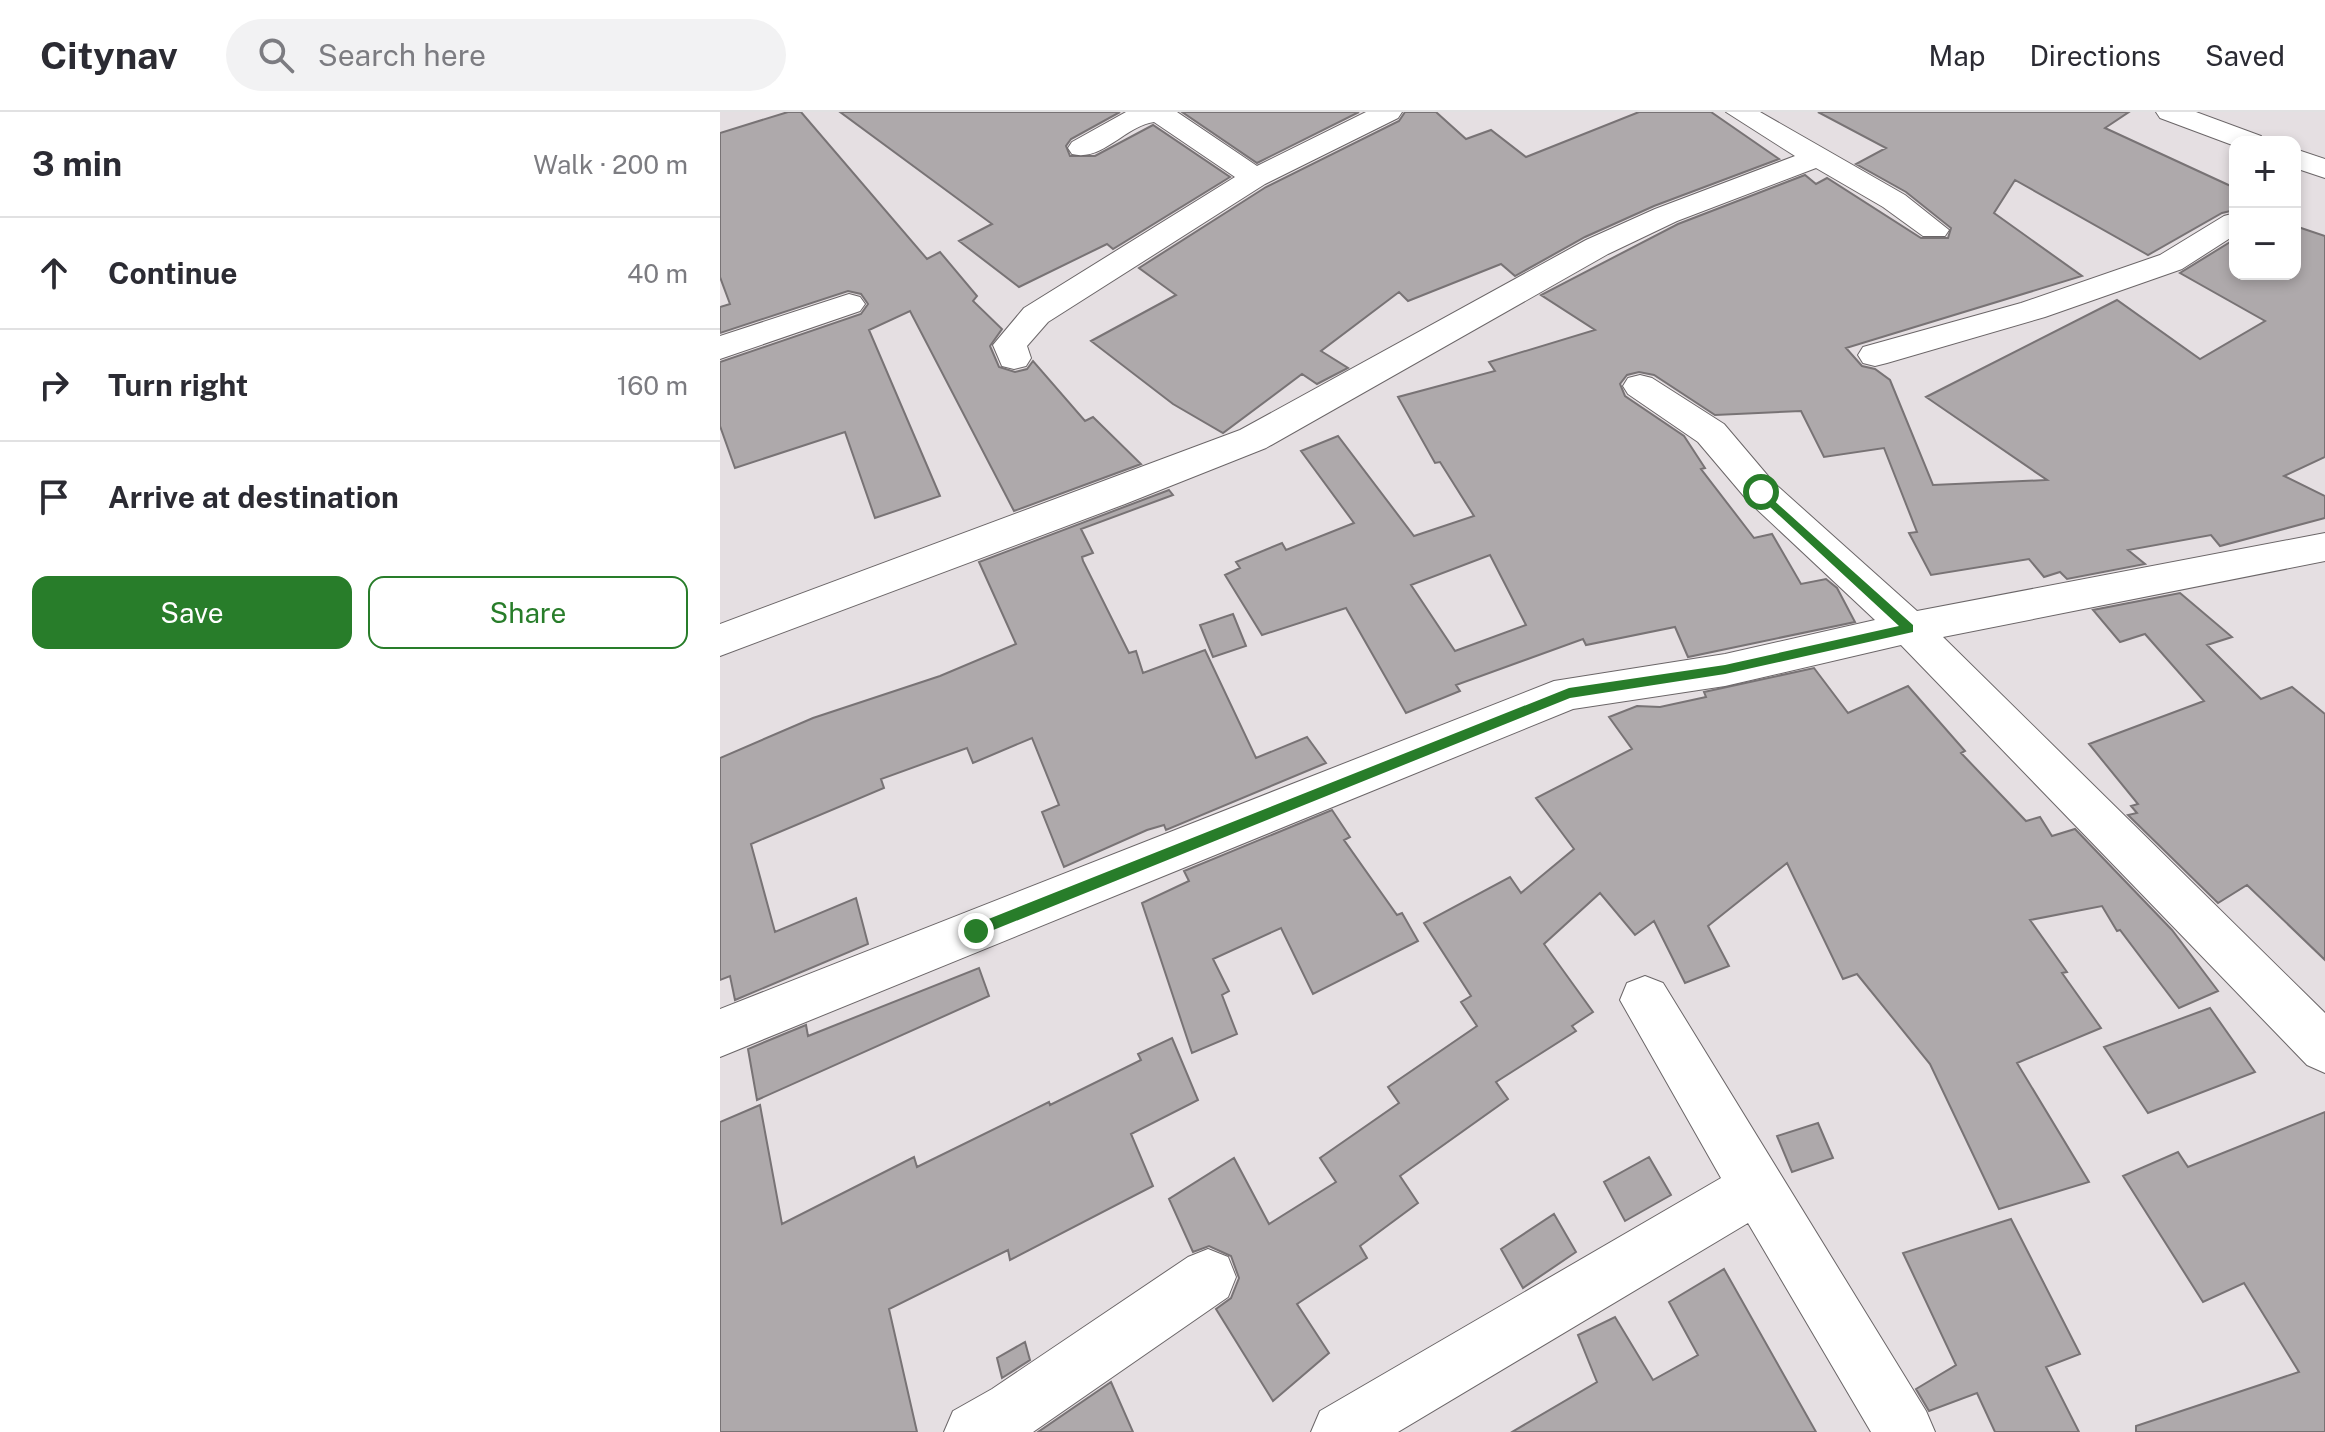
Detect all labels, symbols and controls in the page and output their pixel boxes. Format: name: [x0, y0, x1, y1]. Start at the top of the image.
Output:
search box: [226, 19, 786, 91]
text: Citynav: [40, 33, 178, 78]
icon: search: [254, 33, 298, 77]
text: Search here: [318, 37, 486, 73]
text: Map: [1929, 39, 1985, 72]
text: Directions: [2029, 39, 2161, 72]
text: Saved: [2205, 39, 2285, 72]
map controls: [2229, 136, 2301, 280]
button: +: [2229, 136, 2301, 208]
text: 3 min: [32, 144, 122, 184]
text: Walk · 200 m: [533, 149, 688, 180]
button: −: [2229, 208, 2301, 280]
icon: ahead: [32, 251, 76, 295]
text: Continue: [108, 255, 238, 291]
text: 40 m: [627, 258, 688, 289]
icon: right: [32, 363, 76, 407]
text: Turn right: [108, 367, 248, 403]
text: 160 m: [617, 370, 688, 401]
route start: [1743, 474, 1779, 510]
icon: arrive: [32, 475, 76, 519]
text: Arrive at destination: [108, 479, 399, 515]
button: Save: [32, 576, 352, 649]
button: Share: [368, 576, 688, 649]
route end: [958, 913, 994, 949]

